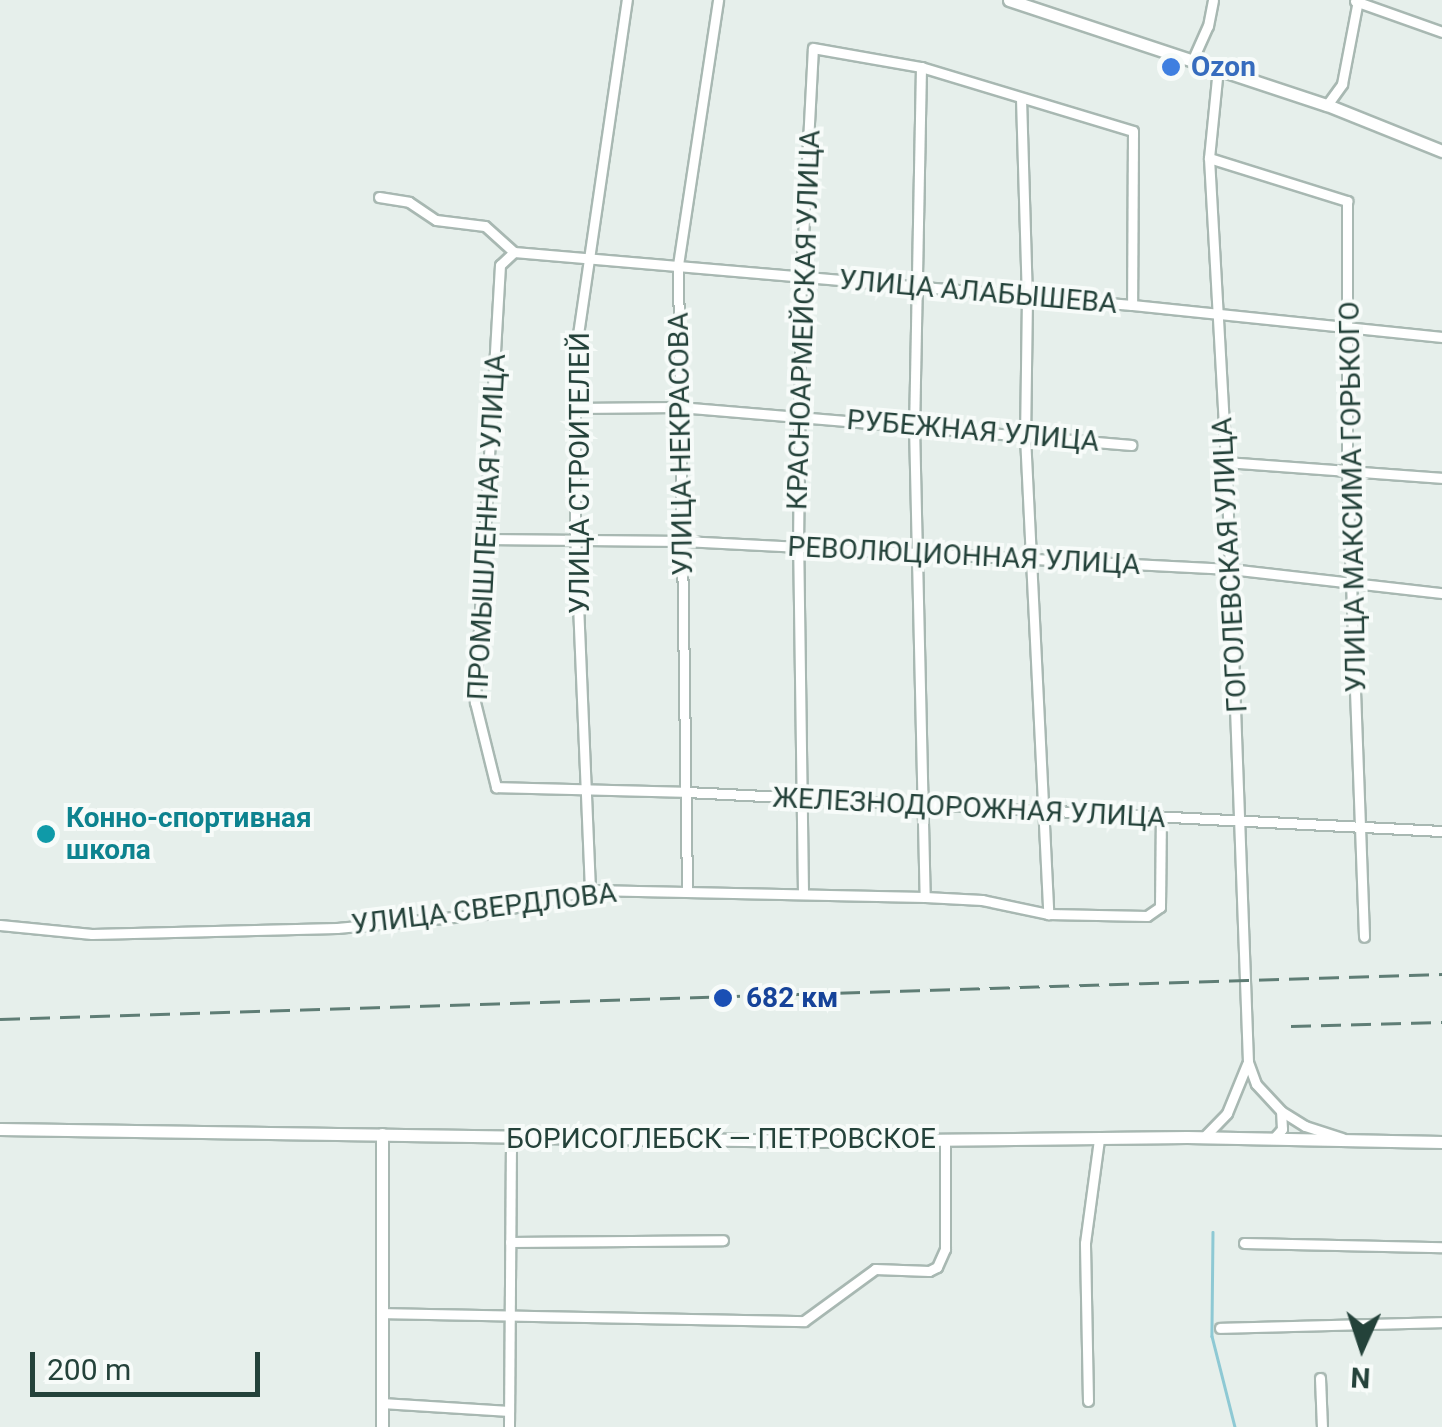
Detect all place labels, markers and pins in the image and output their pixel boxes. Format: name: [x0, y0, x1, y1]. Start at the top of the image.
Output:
place label: Ozon: [1191, 50, 1256, 84]
marker: Ozon: [1160, 56, 1182, 78]
place label: Конно-спортивная школа: [66, 801, 312, 867]
marker: Конно-спортивная школа: [35, 823, 57, 845]
place label: 682 км: [746, 981, 838, 1015]
marker: 682 км: [710, 985, 736, 1011]

